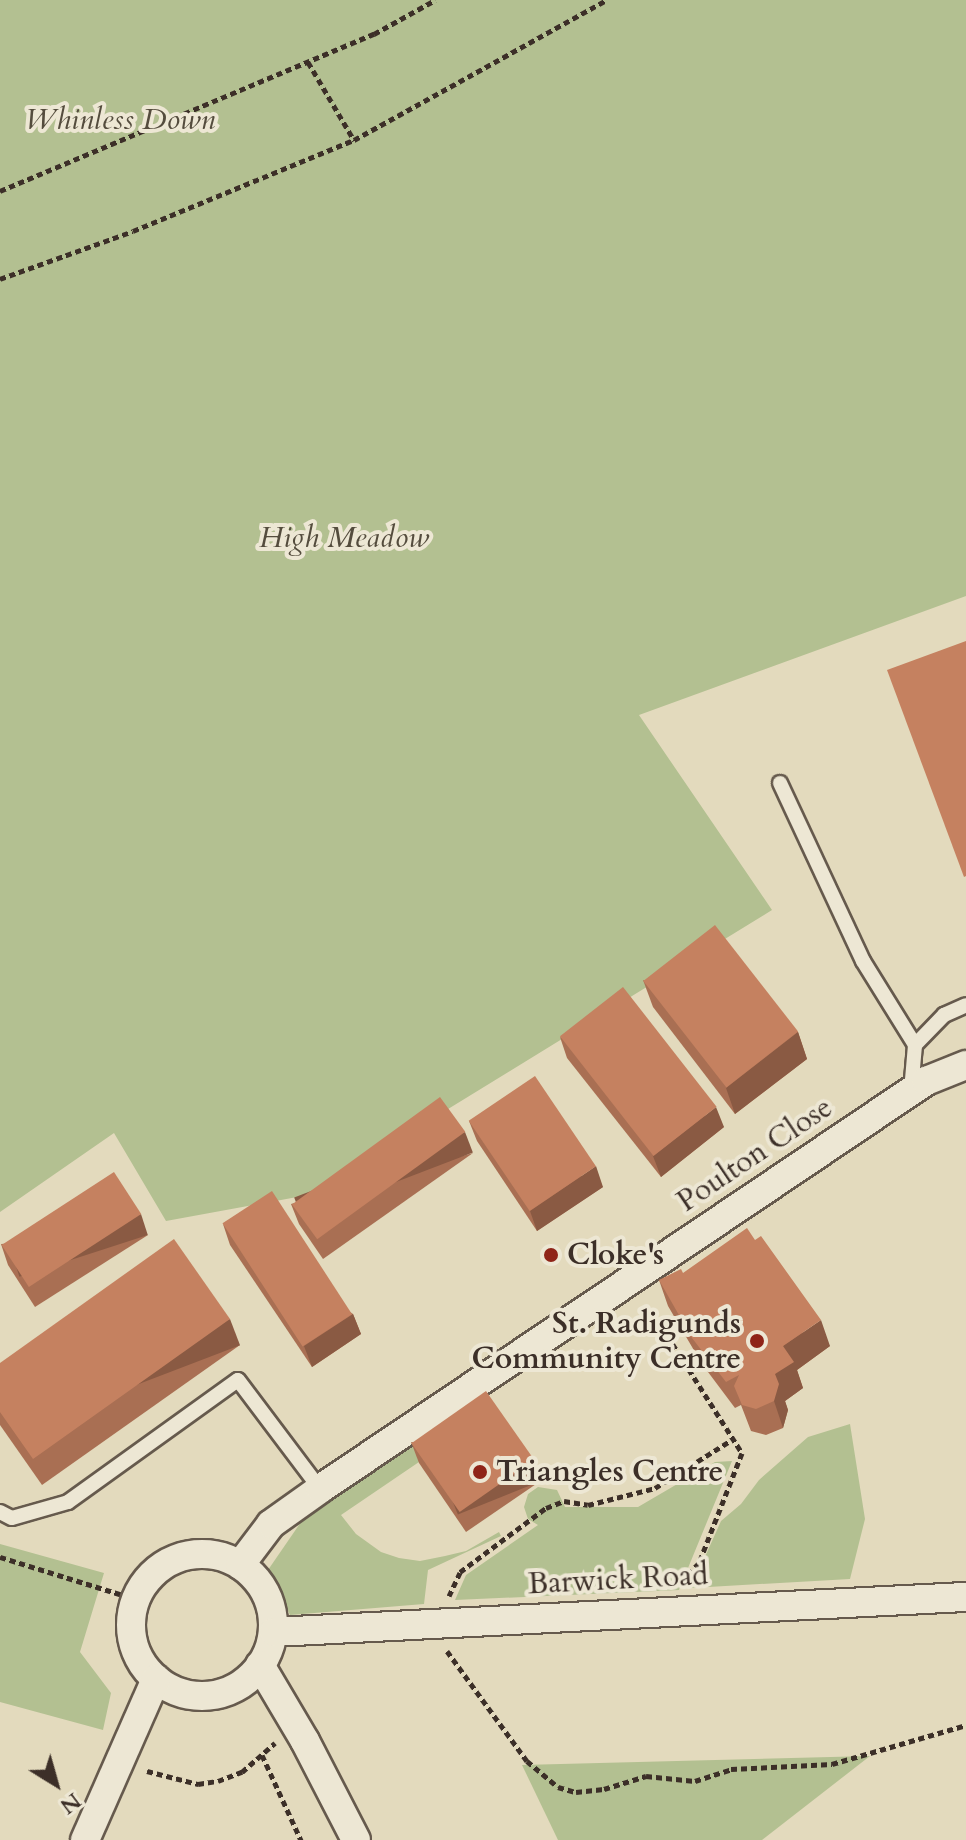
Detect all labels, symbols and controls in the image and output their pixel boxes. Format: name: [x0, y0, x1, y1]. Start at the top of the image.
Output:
park label: Whinless Down: [25, 102, 215, 138]
park label: High Meadow: [259, 520, 429, 556]
street label: Poulton Close: [671, 1090, 839, 1220]
place label: Cloke's: [567, 1237, 664, 1273]
marker: Cloke's: [542, 1246, 560, 1264]
place label: St. Radigunds Community Centre: [471, 1306, 741, 1376]
marker: St. Radigunds Community Centre: [748, 1332, 766, 1350]
place label: Triangles Centre: [496, 1454, 723, 1490]
marker: Triangles Centre: [471, 1463, 489, 1481]
street label: Barwick Road: [527, 1557, 709, 1603]
north arrow: [16, 1744, 96, 1824]
text: N: [54, 1785, 87, 1821]

